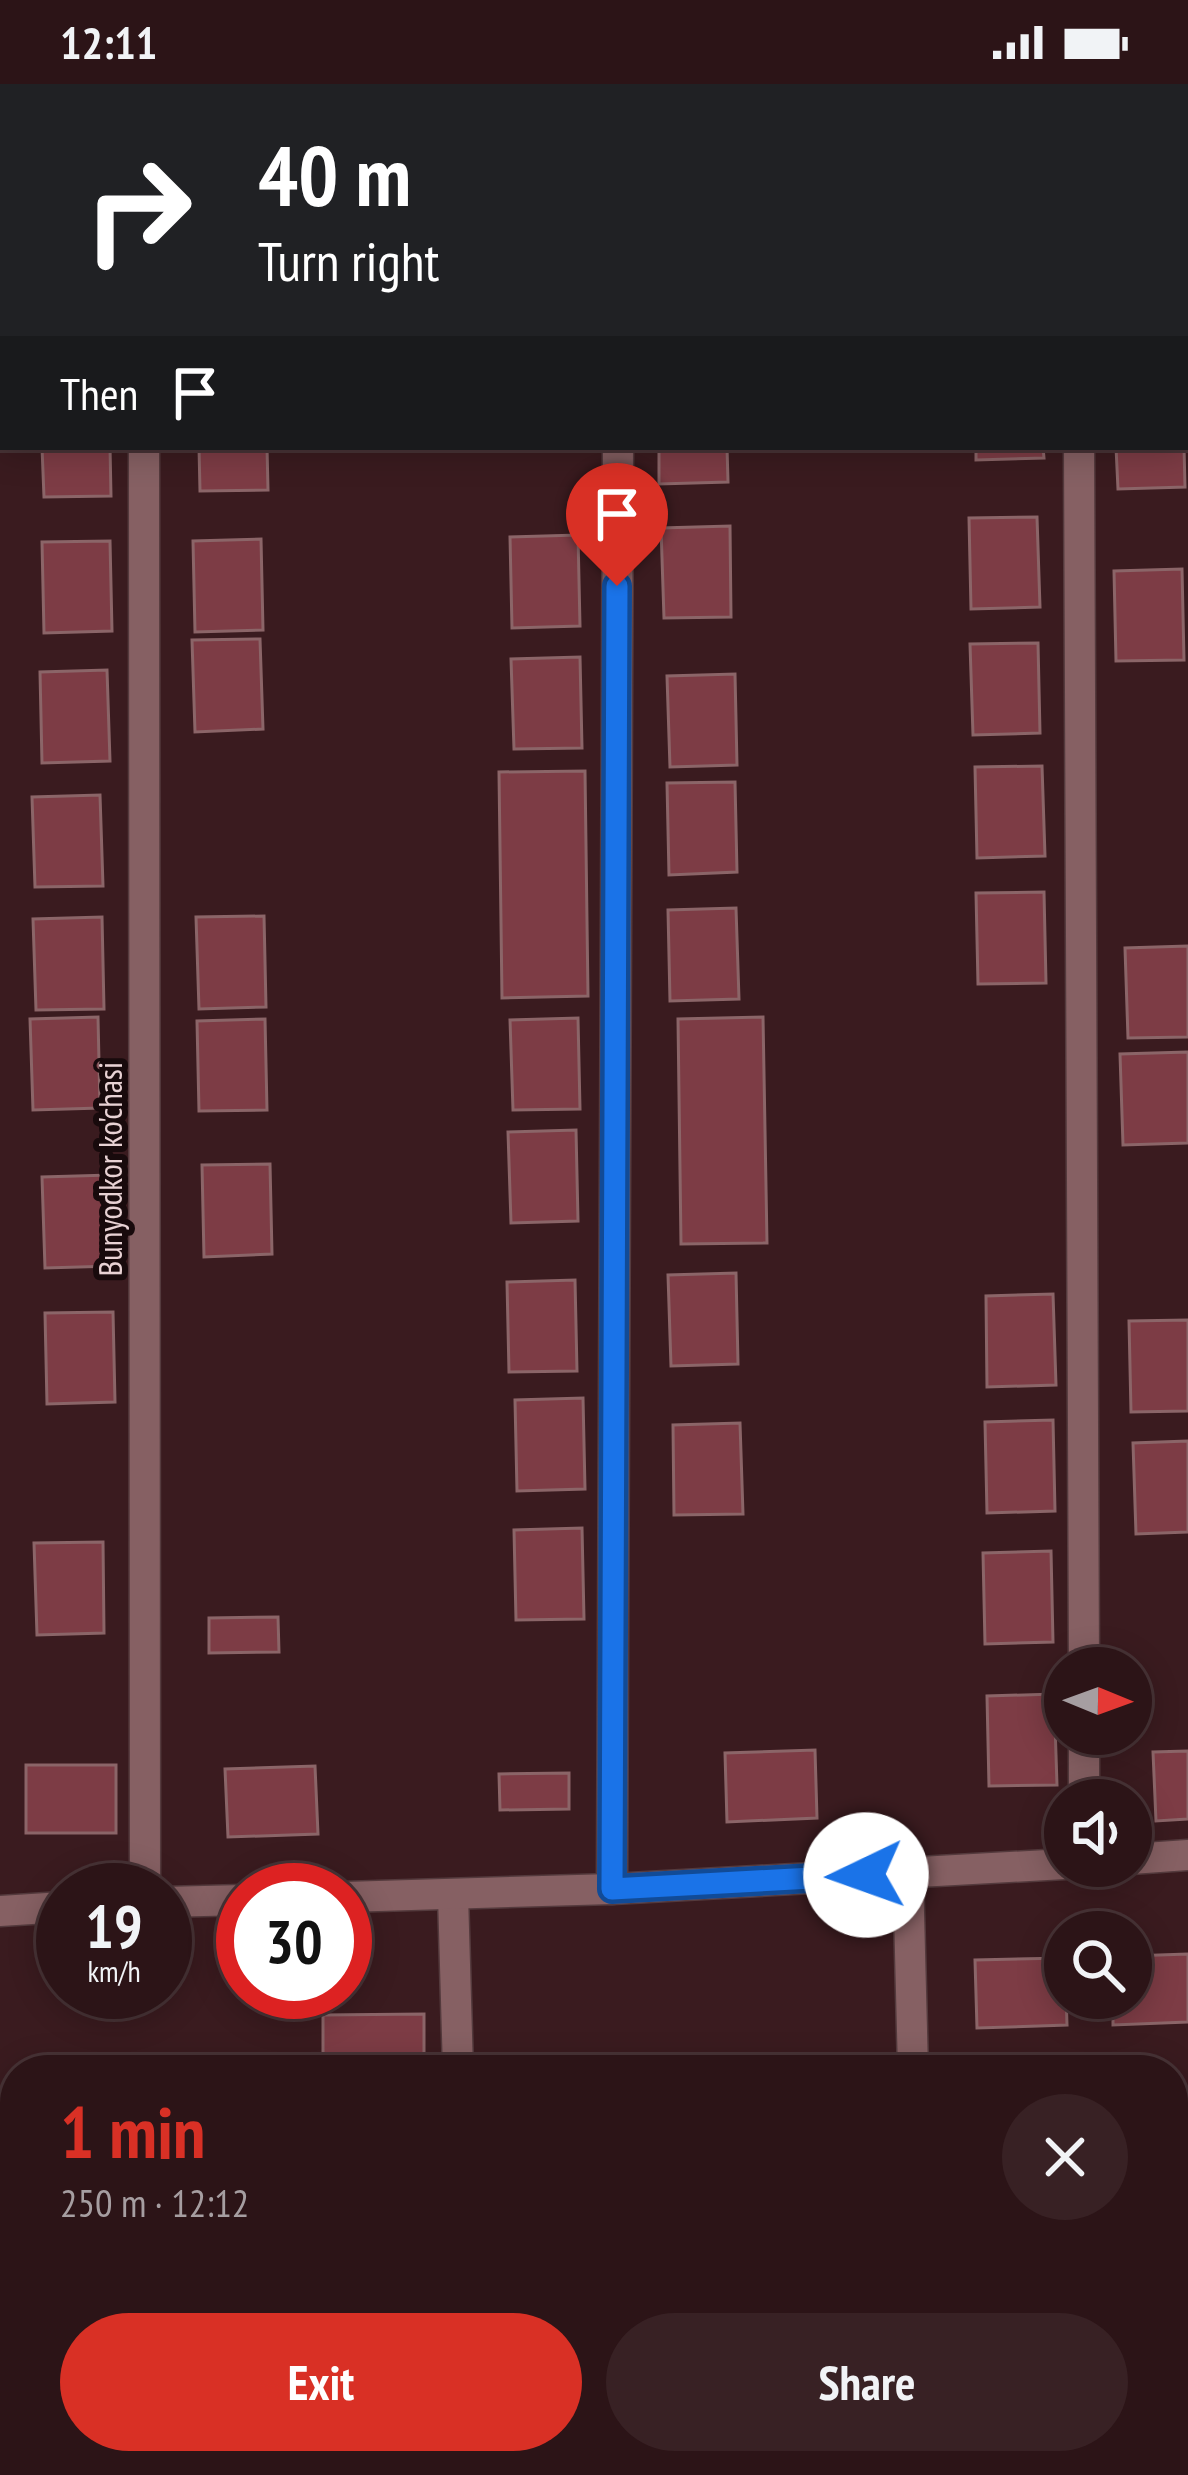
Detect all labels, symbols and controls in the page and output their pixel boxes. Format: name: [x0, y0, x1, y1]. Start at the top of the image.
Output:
text: 12:11: [60, 13, 157, 71]
text: 40 m: [258, 120, 411, 229]
icon: right: [60, 132, 216, 288]
text: Turn right: [258, 226, 439, 296]
icon: arrive: [162, 360, 228, 426]
text: Then: [60, 364, 138, 422]
pin: [566, 463, 668, 586]
icon: arrive: [584, 481, 650, 547]
street label: Bunyodkor ko'chasi: [88, 1062, 131, 1276]
north arrow: [1044, 1647, 1152, 1755]
map controls: [1044, 1647, 1152, 2019]
button: sound: [1044, 1779, 1152, 1887]
position arrow: [803, 1812, 929, 1938]
speed limit sign: 30: [216, 1863, 372, 2019]
text: 19: [85, 1887, 143, 1965]
button: search: [1044, 1911, 1152, 2019]
text: km/h: [87, 1951, 141, 1990]
text: 1 min: [60, 2085, 205, 2178]
button: close: [1002, 2094, 1128, 2220]
text: 250 m · 12:12: [60, 2177, 249, 2228]
button: Exit: [60, 2313, 582, 2451]
button: Share: [606, 2313, 1128, 2451]

